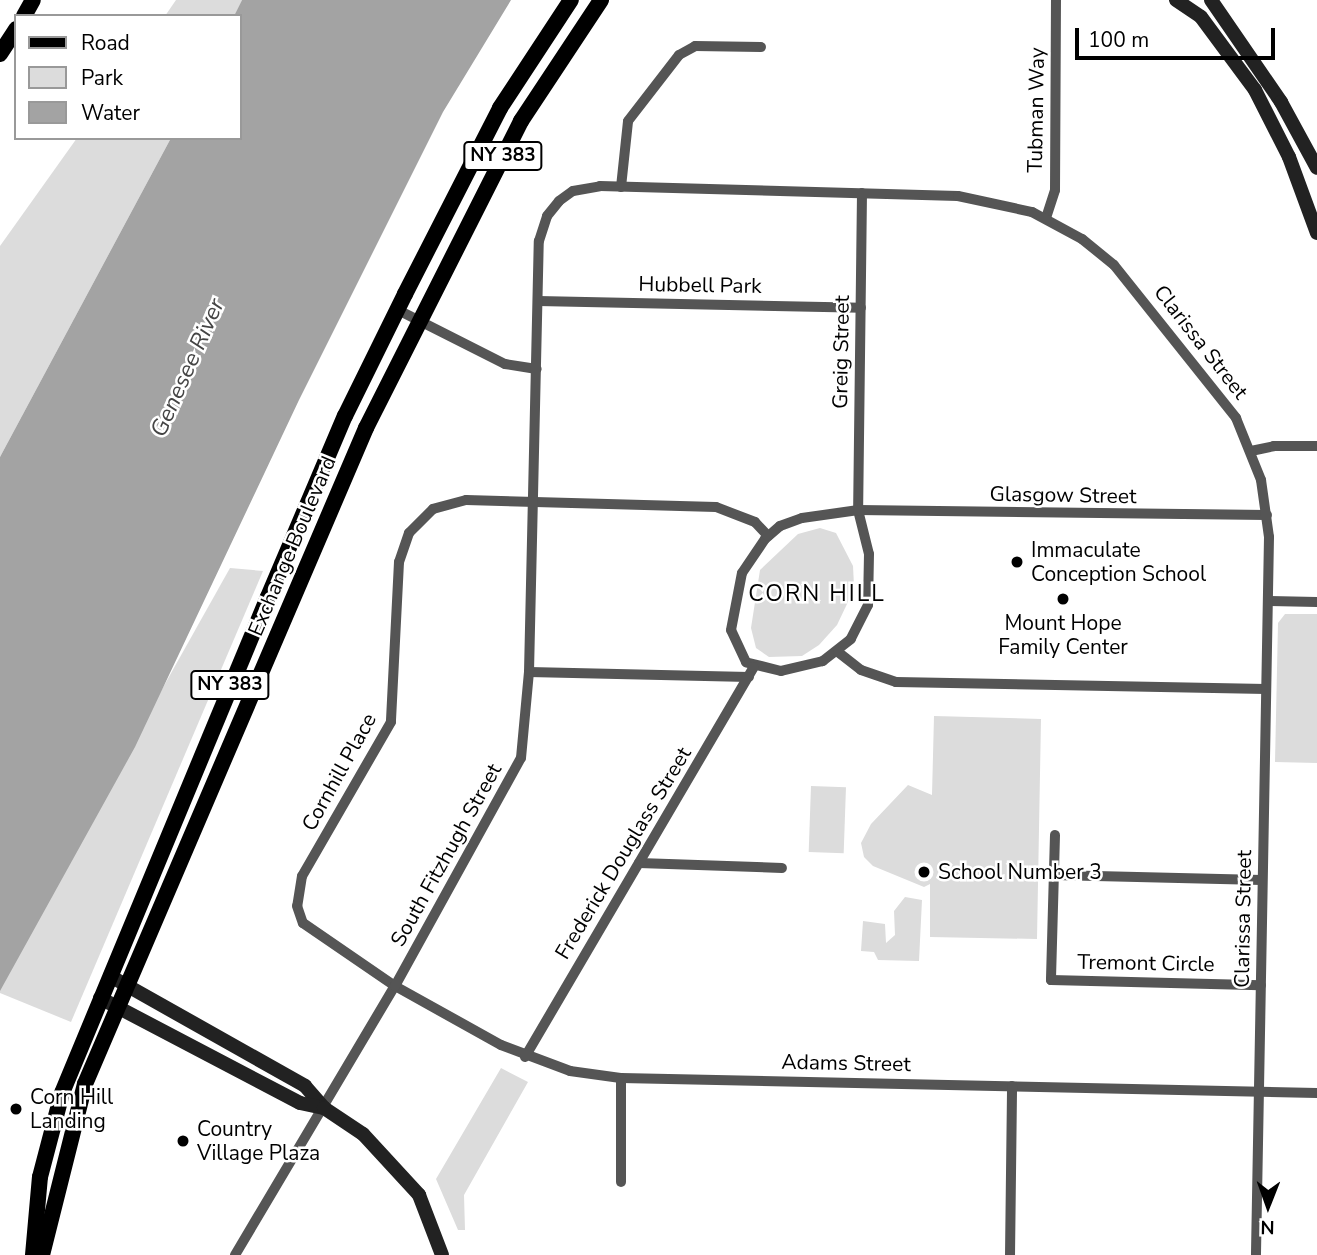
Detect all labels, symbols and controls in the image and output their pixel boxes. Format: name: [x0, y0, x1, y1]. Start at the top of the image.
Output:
legend: [14, 14, 242, 140]
scale bar: [1079, 14, 1278, 58]
text: 100 m: [1088, 26, 1149, 54]
text: Road: [81, 29, 130, 57]
street label: Tubman Way: [1022, 47, 1050, 173]
text: Park: [81, 64, 123, 92]
text: Water: [81, 99, 140, 127]
road number: NY 383: [463, 140, 543, 172]
street label: Hubbell Park: [638, 271, 762, 299]
street label: Clarissa Street: [1149, 280, 1253, 404]
water label: Genesee River: [145, 295, 231, 441]
street label: Greig Street: [827, 295, 855, 409]
street label: Exchange Boulevard: [243, 452, 341, 640]
street label: Glasgow Street: [989, 481, 1137, 509]
place label: Immaculate Conception School: [1031, 537, 1206, 587]
marker: Immaculate Conception School: [1009, 554, 1025, 570]
district label: CORN HILL: [749, 580, 885, 608]
marker: Mount Hope Family Center: [1055, 591, 1071, 607]
place label: Mount Hope Family Center: [998, 610, 1128, 660]
road number: NY 383: [190, 670, 270, 700]
street label: Cornhill Place: [296, 709, 382, 835]
street label: Frederick Douglass Street: [550, 742, 696, 964]
street label: South Fitzhugh Street: [385, 759, 507, 951]
street label: Clarissa Street: [1229, 850, 1257, 988]
place label: School Number 3: [938, 859, 1102, 885]
marker: School Number 3: [916, 864, 932, 880]
street label: Tremont Circle: [1077, 949, 1215, 977]
street label: Adams Street: [781, 1049, 911, 1077]
place label: Corn Hill Landing: [30, 1084, 113, 1134]
marker: Corn Hill Landing: [8, 1101, 24, 1117]
place label: Country Village Plaza: [197, 1116, 320, 1166]
marker: Country Village Plaza: [175, 1133, 191, 1149]
north arrow: [1233, 1171, 1303, 1241]
text: N: [1260, 1214, 1275, 1240]

